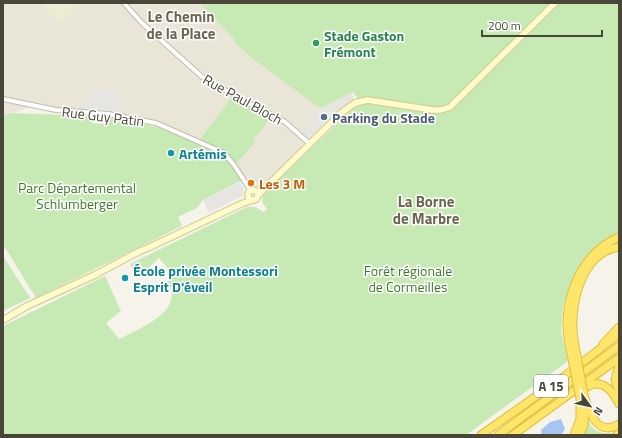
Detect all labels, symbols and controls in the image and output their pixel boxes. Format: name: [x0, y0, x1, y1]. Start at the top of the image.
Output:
district label: Le Chemin de la Place: [146, 5, 216, 45]
scale bar: [482, 12, 602, 38]
text: 200 m: [488, 16, 521, 35]
place label: Stade Gaston Frémont: [324, 25, 404, 62]
marker: Stade Gaston Frémont: [311, 38, 321, 48]
street label: Rue Paul Bloch: [199, 68, 287, 130]
street label: Rue Guy Patin: [61, 101, 145, 131]
place label: Parking du Stade: [332, 107, 435, 128]
marker: Parking du Stade: [319, 112, 329, 122]
place label: Artémis: [179, 143, 227, 164]
marker: Artémis: [166, 148, 176, 158]
place label: Les 3 M: [259, 173, 305, 194]
park label: Parc Départemental Schlumberger: [18, 177, 136, 214]
marker: Les 3 M: [246, 178, 256, 188]
district label: La Borne de Marbre: [393, 190, 460, 230]
place label: École privée Montessori Esprit D'éveil: [133, 260, 278, 297]
park label: Forêt régionale de Cormeilles: [364, 260, 452, 297]
marker: École privée Montessori Esprit D'éveil: [120, 273, 130, 283]
road number: A 15: [534, 375, 568, 397]
north arrow: [570, 386, 610, 426]
text: N: [590, 404, 607, 419]

